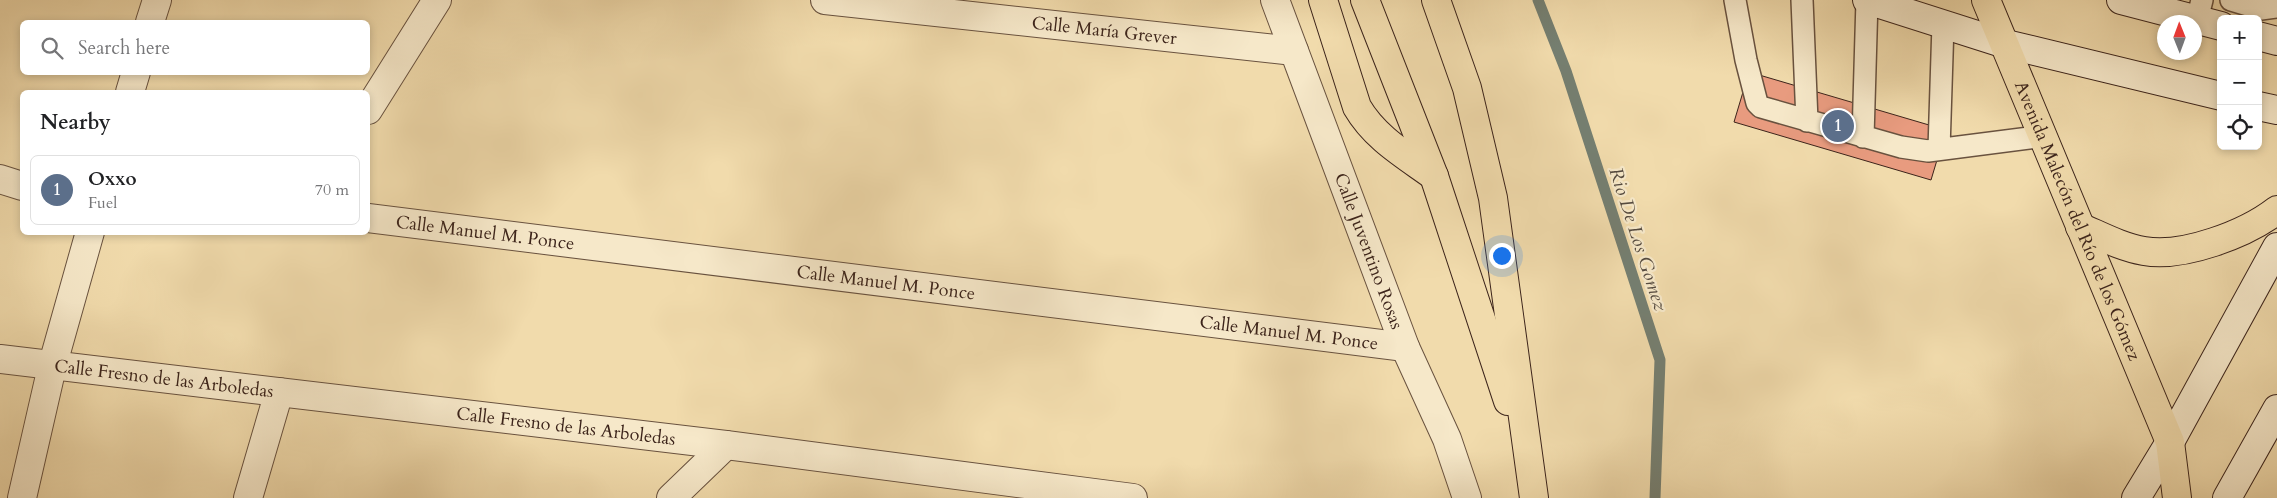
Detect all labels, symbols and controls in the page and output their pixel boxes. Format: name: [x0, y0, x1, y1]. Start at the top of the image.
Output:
street label: Calle María Grever: [1031, 11, 1178, 51]
north arrow: [2157, 15, 2202, 60]
map controls: [2217, 15, 2262, 150]
button: +: [2217, 15, 2262, 60]
search box: [20, 20, 370, 75]
icon: search: [38, 34, 66, 62]
text: Search here: [78, 35, 170, 61]
button: −: [2217, 60, 2262, 105]
street label: Avenida Malecón del Río de los Gómez: [2008, 77, 2147, 364]
button: locate: [2217, 105, 2262, 150]
pin: 1: [1822, 107, 1854, 145]
text: Nearby: [40, 108, 111, 137]
water label: Rio De Los Gomez: [1603, 164, 1674, 315]
text: Oxxo: [88, 166, 137, 192]
street label: Calle Juventino Rosas: [1328, 170, 1409, 333]
text: 1: [53, 179, 61, 201]
text: 70 m: [315, 179, 349, 201]
text: Fuel: [88, 192, 117, 214]
street label: Calle Manuel M. Ponce: [394, 210, 576, 257]
your location: [1489, 243, 1515, 269]
street label: Calle Manuel M. Ponce: [795, 259, 977, 306]
street label: Calle Manuel M. Ponce: [1198, 310, 1380, 357]
street label: Calle Fresno de las Arboledas: [53, 354, 275, 404]
street label: Calle Fresno de las Arboledas: [455, 401, 677, 452]

